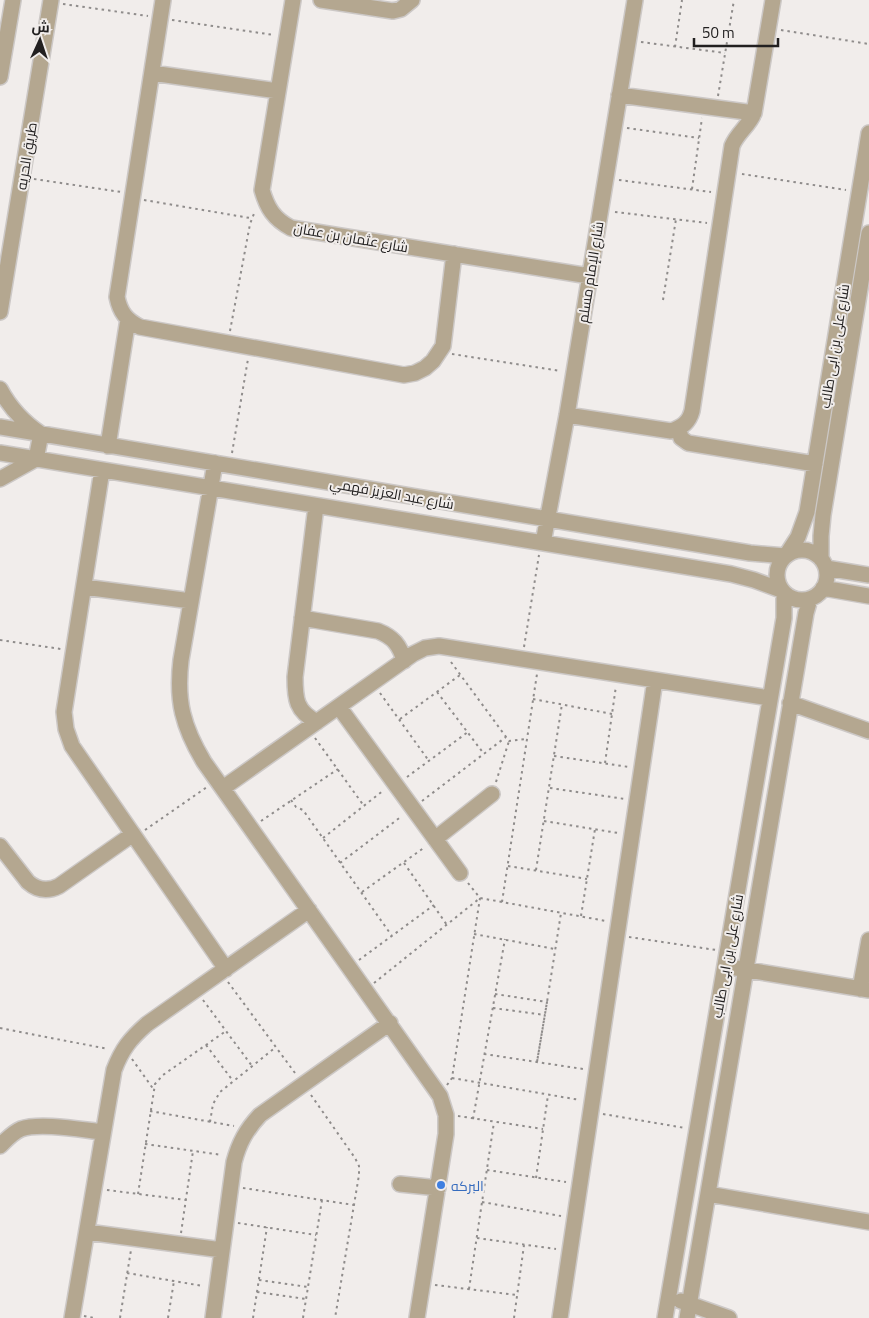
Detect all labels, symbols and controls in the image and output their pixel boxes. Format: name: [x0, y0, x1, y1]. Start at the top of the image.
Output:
north arrow: [15, 15, 65, 65]
scale bar: [694, 15, 778, 47]
text: ش: [31, 16, 50, 37]
text: 50 m: [702, 21, 735, 44]
street label: طريق الحريه: [10, 121, 42, 191]
street label: شارع عثمان بن عفان: [292, 217, 410, 257]
street label: شارع الإمام مسلم: [572, 220, 608, 324]
street label: شارع على بن ابى طالب: [814, 282, 854, 410]
street label: شارع عبد العزيز فهمي: [328, 472, 456, 516]
street label: شارع على بن ابى طالب: [706, 892, 748, 1020]
place label: البركه: [451, 1175, 484, 1196]
marker: البركه: [435, 1179, 447, 1191]

